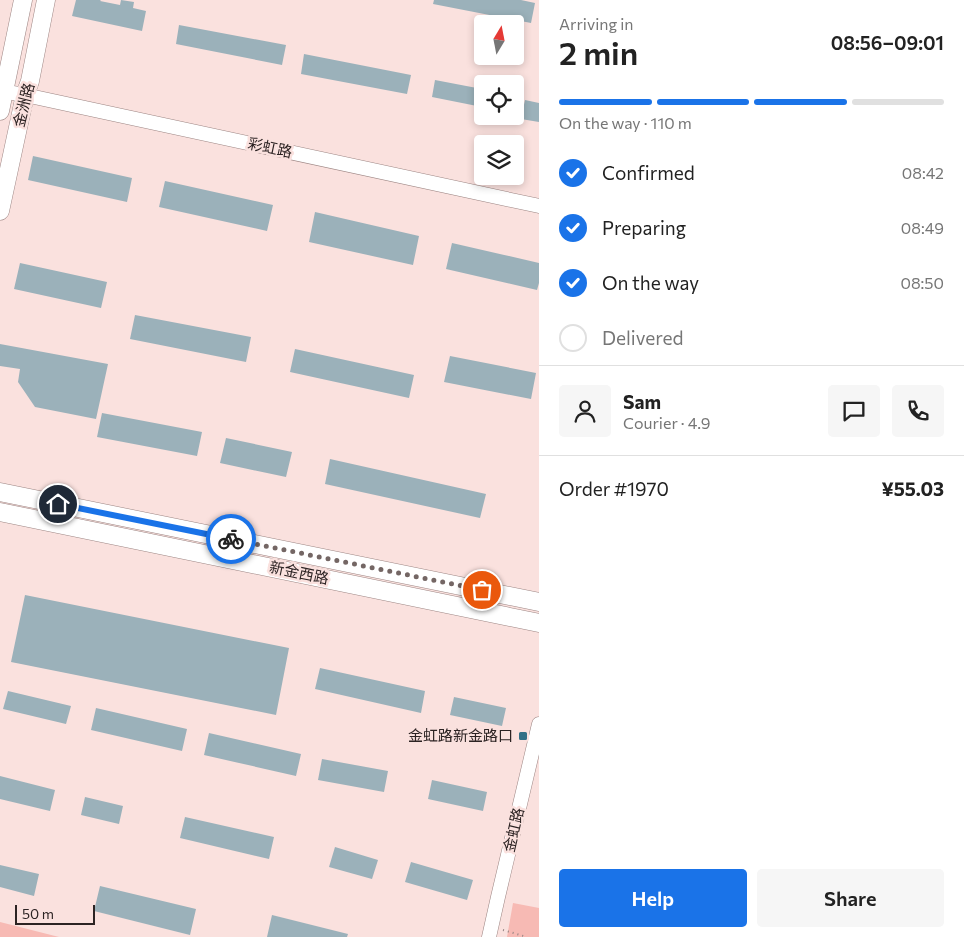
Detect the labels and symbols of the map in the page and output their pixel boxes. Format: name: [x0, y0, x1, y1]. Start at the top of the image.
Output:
north arrow: [474, 15, 524, 65]
street label: 金洲路: [9, 81, 37, 129]
street label: 彩虹路: [246, 134, 294, 161]
pin: [37, 483, 79, 525]
courier: [206, 514, 256, 564]
street label: 新金西路: [268, 557, 330, 587]
pin: [461, 569, 503, 611]
place label: 金虹路新金路口: [408, 726, 513, 744]
marker: 金虹路新金路口: [517, 730, 529, 742]
street label: 金虹路: [499, 806, 527, 854]
scale bar: [15, 902, 95, 925]

